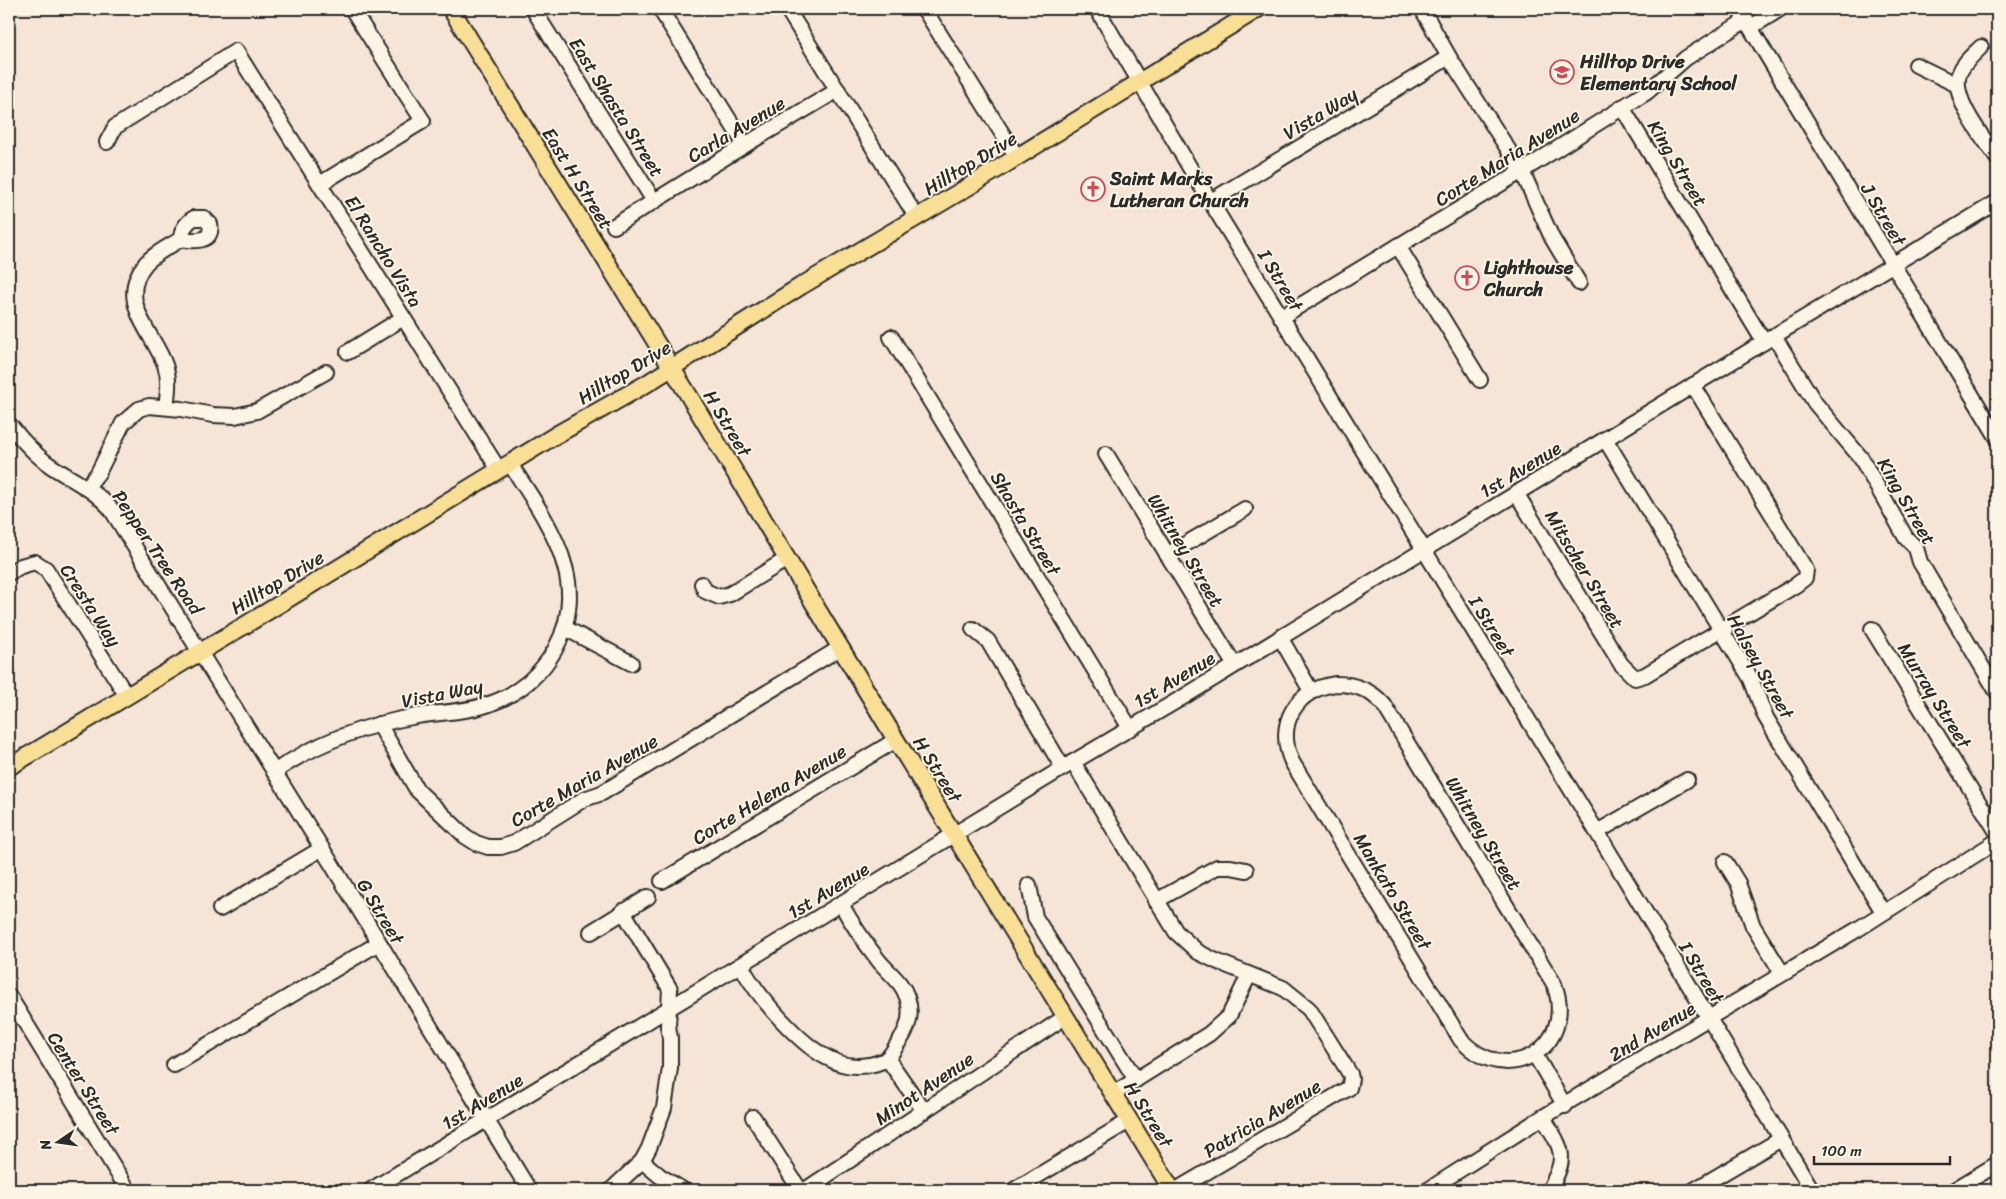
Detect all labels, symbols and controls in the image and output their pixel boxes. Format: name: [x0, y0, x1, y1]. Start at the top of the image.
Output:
street label: East Shasta Street: [560, 31, 673, 184]
place label: Hilltop Drive Elementary School: [1579, 45, 1737, 100]
school or university icon: Hilltop Drive Elementary School: [1549, 59, 1575, 85]
street label: Vista Way: [1277, 78, 1364, 149]
street label: Carla Avenue: [681, 87, 792, 172]
street label: Corte Maria Avenue: [1428, 99, 1587, 215]
street label: King Street: [1639, 113, 1717, 213]
street label: East H Street: [533, 120, 622, 236]
street label: Hilltop Drive: [917, 122, 1024, 205]
place label: Saint Marks Lutheran Church: [1109, 162, 1249, 217]
street label: J Street: [1851, 175, 1916, 254]
church icon: Saint Marks Lutheran Church: [1080, 176, 1106, 202]
street label: El Rancho Vista: [336, 188, 432, 314]
street label: I Street: [1248, 242, 1313, 319]
place label: Lighthouse Church: [1483, 251, 1574, 306]
church icon: Lighthouse Church: [1454, 265, 1480, 291]
street label: Hilltop Drive: [571, 331, 678, 414]
street label: H Street: [694, 383, 761, 464]
street label: 1st Avenue: [1473, 432, 1568, 507]
street label: King Street: [1868, 451, 1945, 551]
street label: Shasta Street: [981, 465, 1071, 583]
street label: Pepper Tree Road: [103, 483, 213, 623]
street label: Whitney Street: [1138, 487, 1233, 614]
street label: Mitscher Street: [1536, 503, 1633, 635]
street label: Hilltop Drive: [224, 541, 331, 624]
street label: Cresta Way: [51, 557, 130, 654]
street label: I Street: [1459, 588, 1524, 665]
street label: Halsey Street: [1718, 607, 1804, 726]
street label: Murray Street: [1889, 636, 1981, 756]
street label: 1st Avenue: [1127, 642, 1222, 717]
street label: Vista Way: [399, 669, 486, 718]
street label: Corte Maria Avenue: [504, 724, 665, 836]
street label: H Street: [904, 729, 972, 810]
street label: Corte Helena Avenue: [686, 735, 853, 854]
street label: Whitney Street: [1436, 770, 1531, 897]
street label: Mankato Street: [1344, 826, 1441, 958]
street label: 1st Avenue: [781, 853, 876, 928]
street label: G Street: [348, 872, 414, 952]
street label: I Street: [1669, 934, 1734, 1011]
street label: 2nd Avenue: [1602, 992, 1702, 1071]
street label: Center Street: [39, 1025, 129, 1143]
street label: Minot Avenue: [868, 1043, 981, 1134]
street label: 1st Avenue: [435, 1064, 530, 1139]
street label: Patricia Avenue: [1197, 1070, 1328, 1167]
street label: H Street: [1115, 1074, 1183, 1155]
north arrow: [32, 1116, 82, 1166]
scale bar: [1814, 1134, 1950, 1166]
text: N: [32, 1137, 59, 1153]
text: 100 m: [1821, 1138, 1862, 1164]

